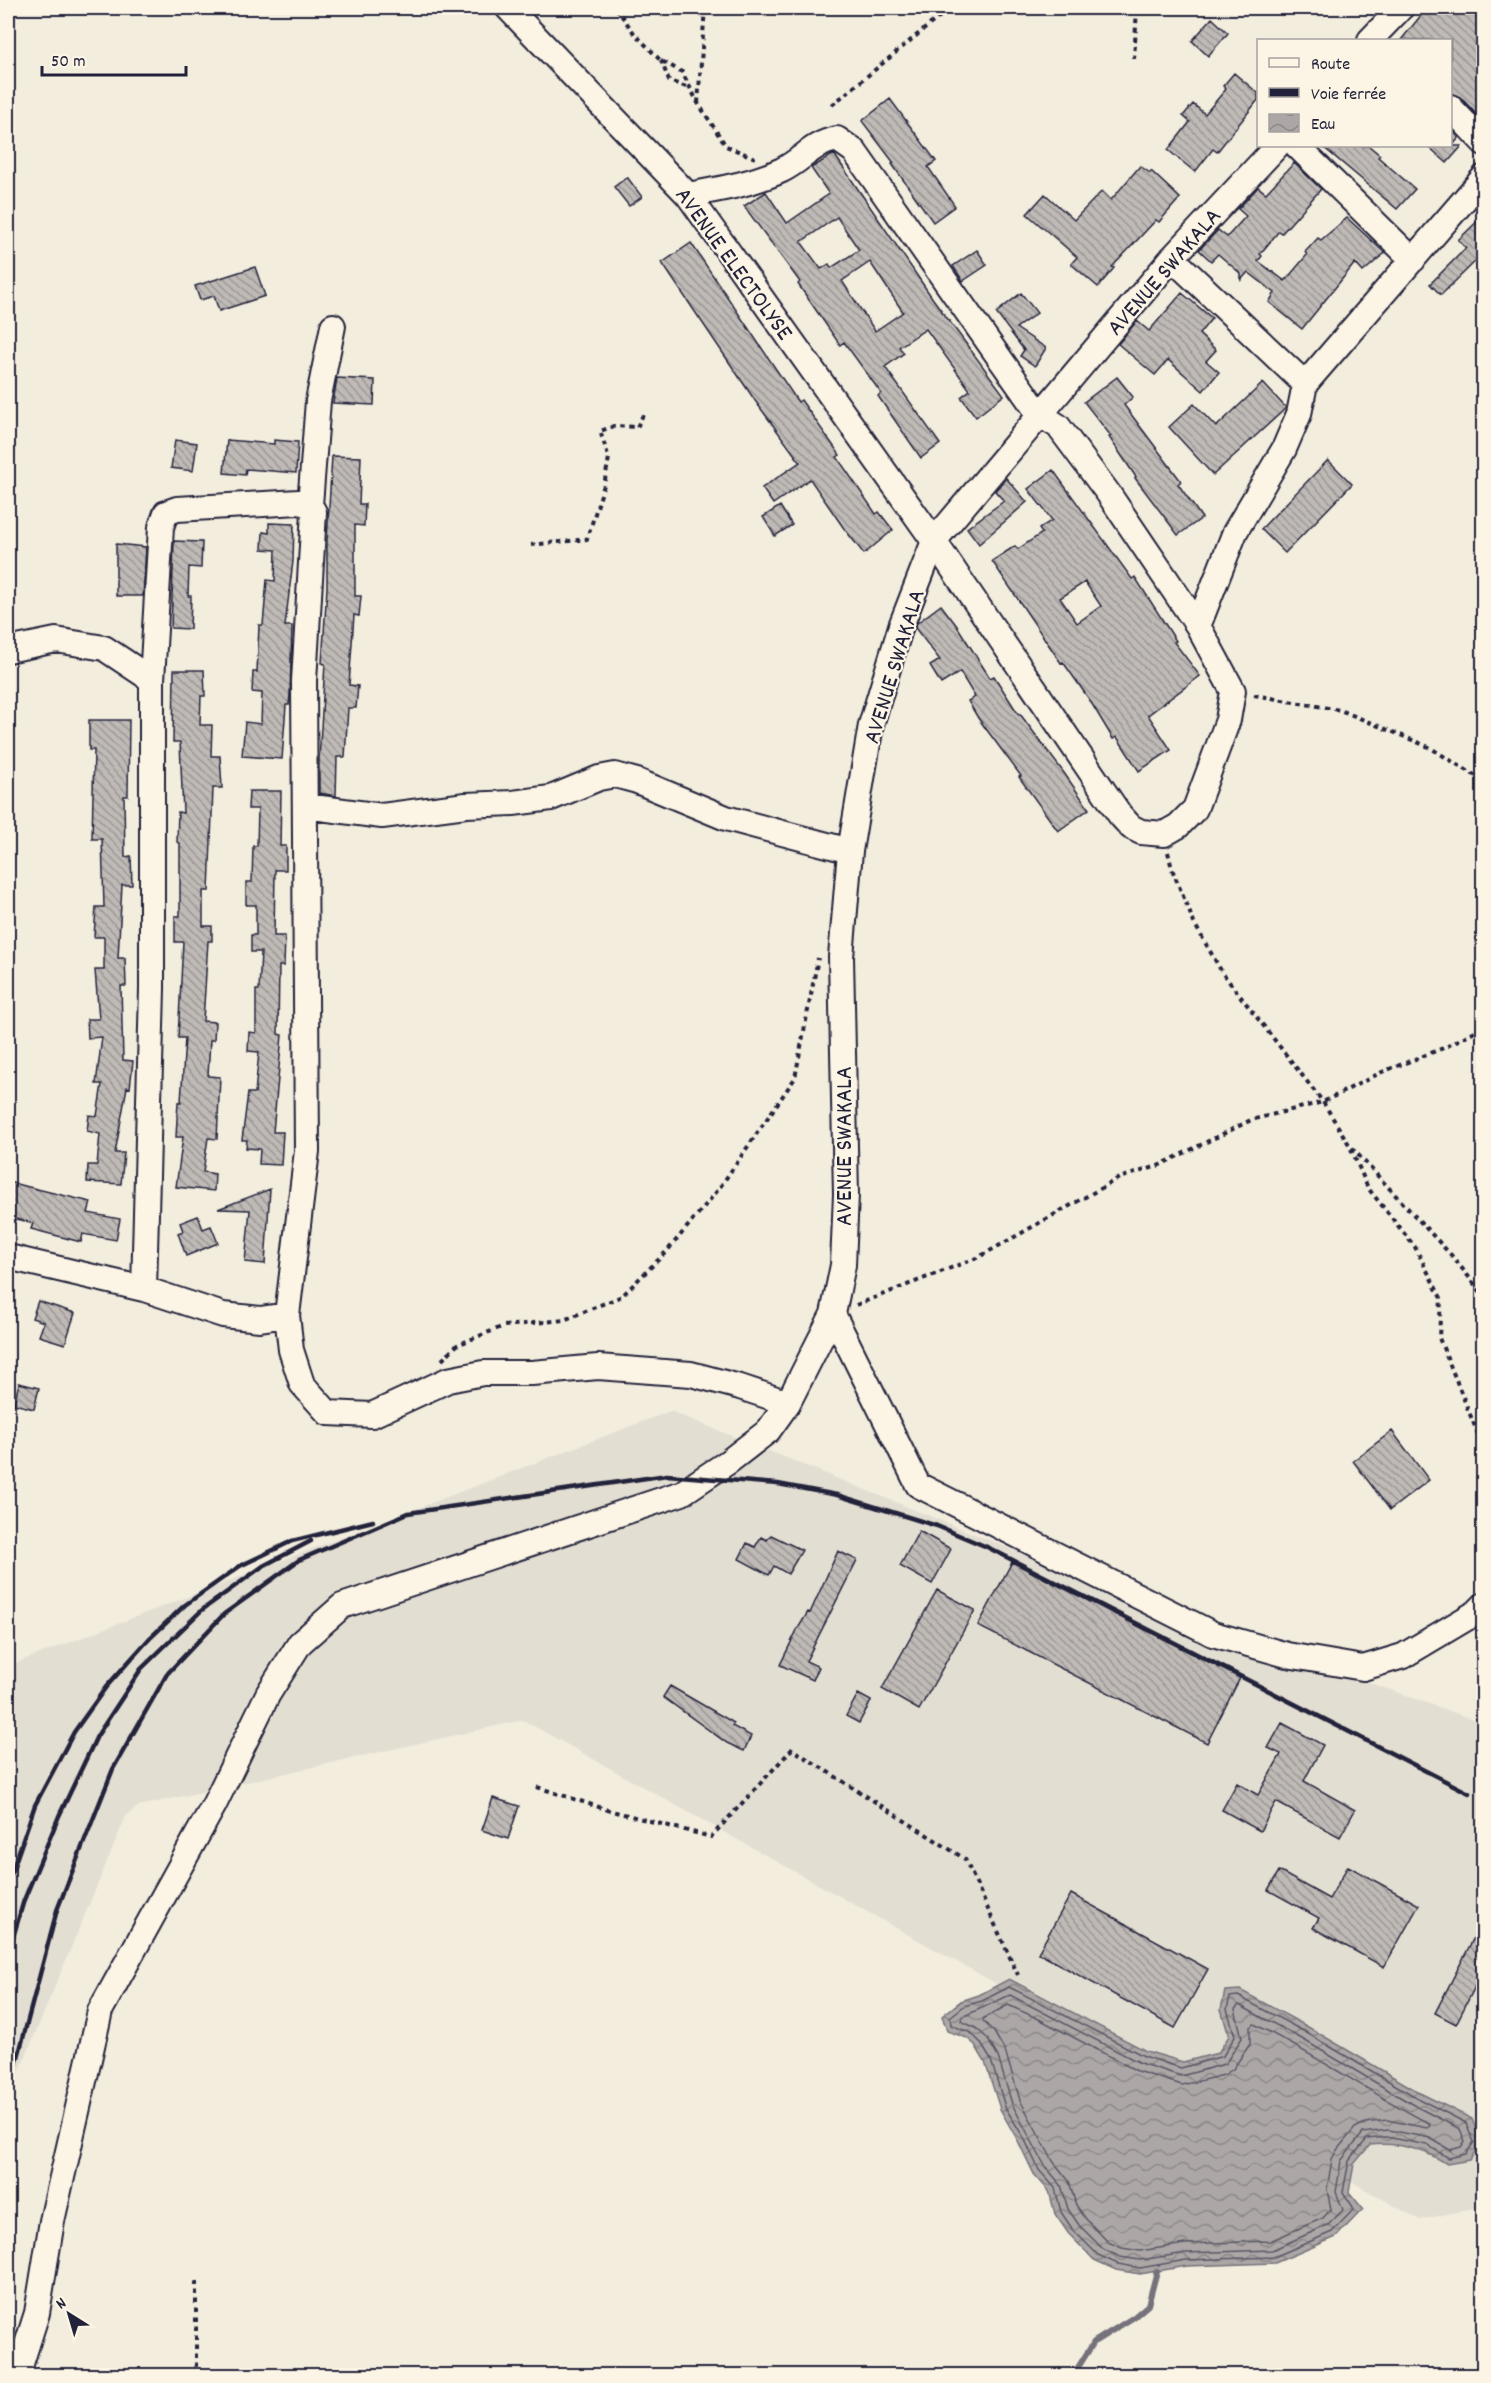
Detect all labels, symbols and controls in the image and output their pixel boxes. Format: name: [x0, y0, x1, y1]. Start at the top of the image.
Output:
scale bar: [42, 39, 186, 77]
legend: [1257, 39, 1452, 147]
text: 50 m: [51, 50, 86, 75]
text: Route: [1311, 53, 1350, 78]
text: Voie ferrée: [1311, 83, 1386, 108]
text: Eau: [1311, 113, 1335, 138]
street label: AVENUE ELECTOLYSE: [665, 181, 800, 349]
street label: AVENUE SWAKALA: [1100, 201, 1231, 344]
street label: AVENUE SWAKALA: [856, 585, 936, 748]
street label: AVENUE SWAKALA: [829, 1066, 863, 1226]
north arrow: [39, 2284, 99, 2344]
text: N: [51, 2292, 72, 2316]

